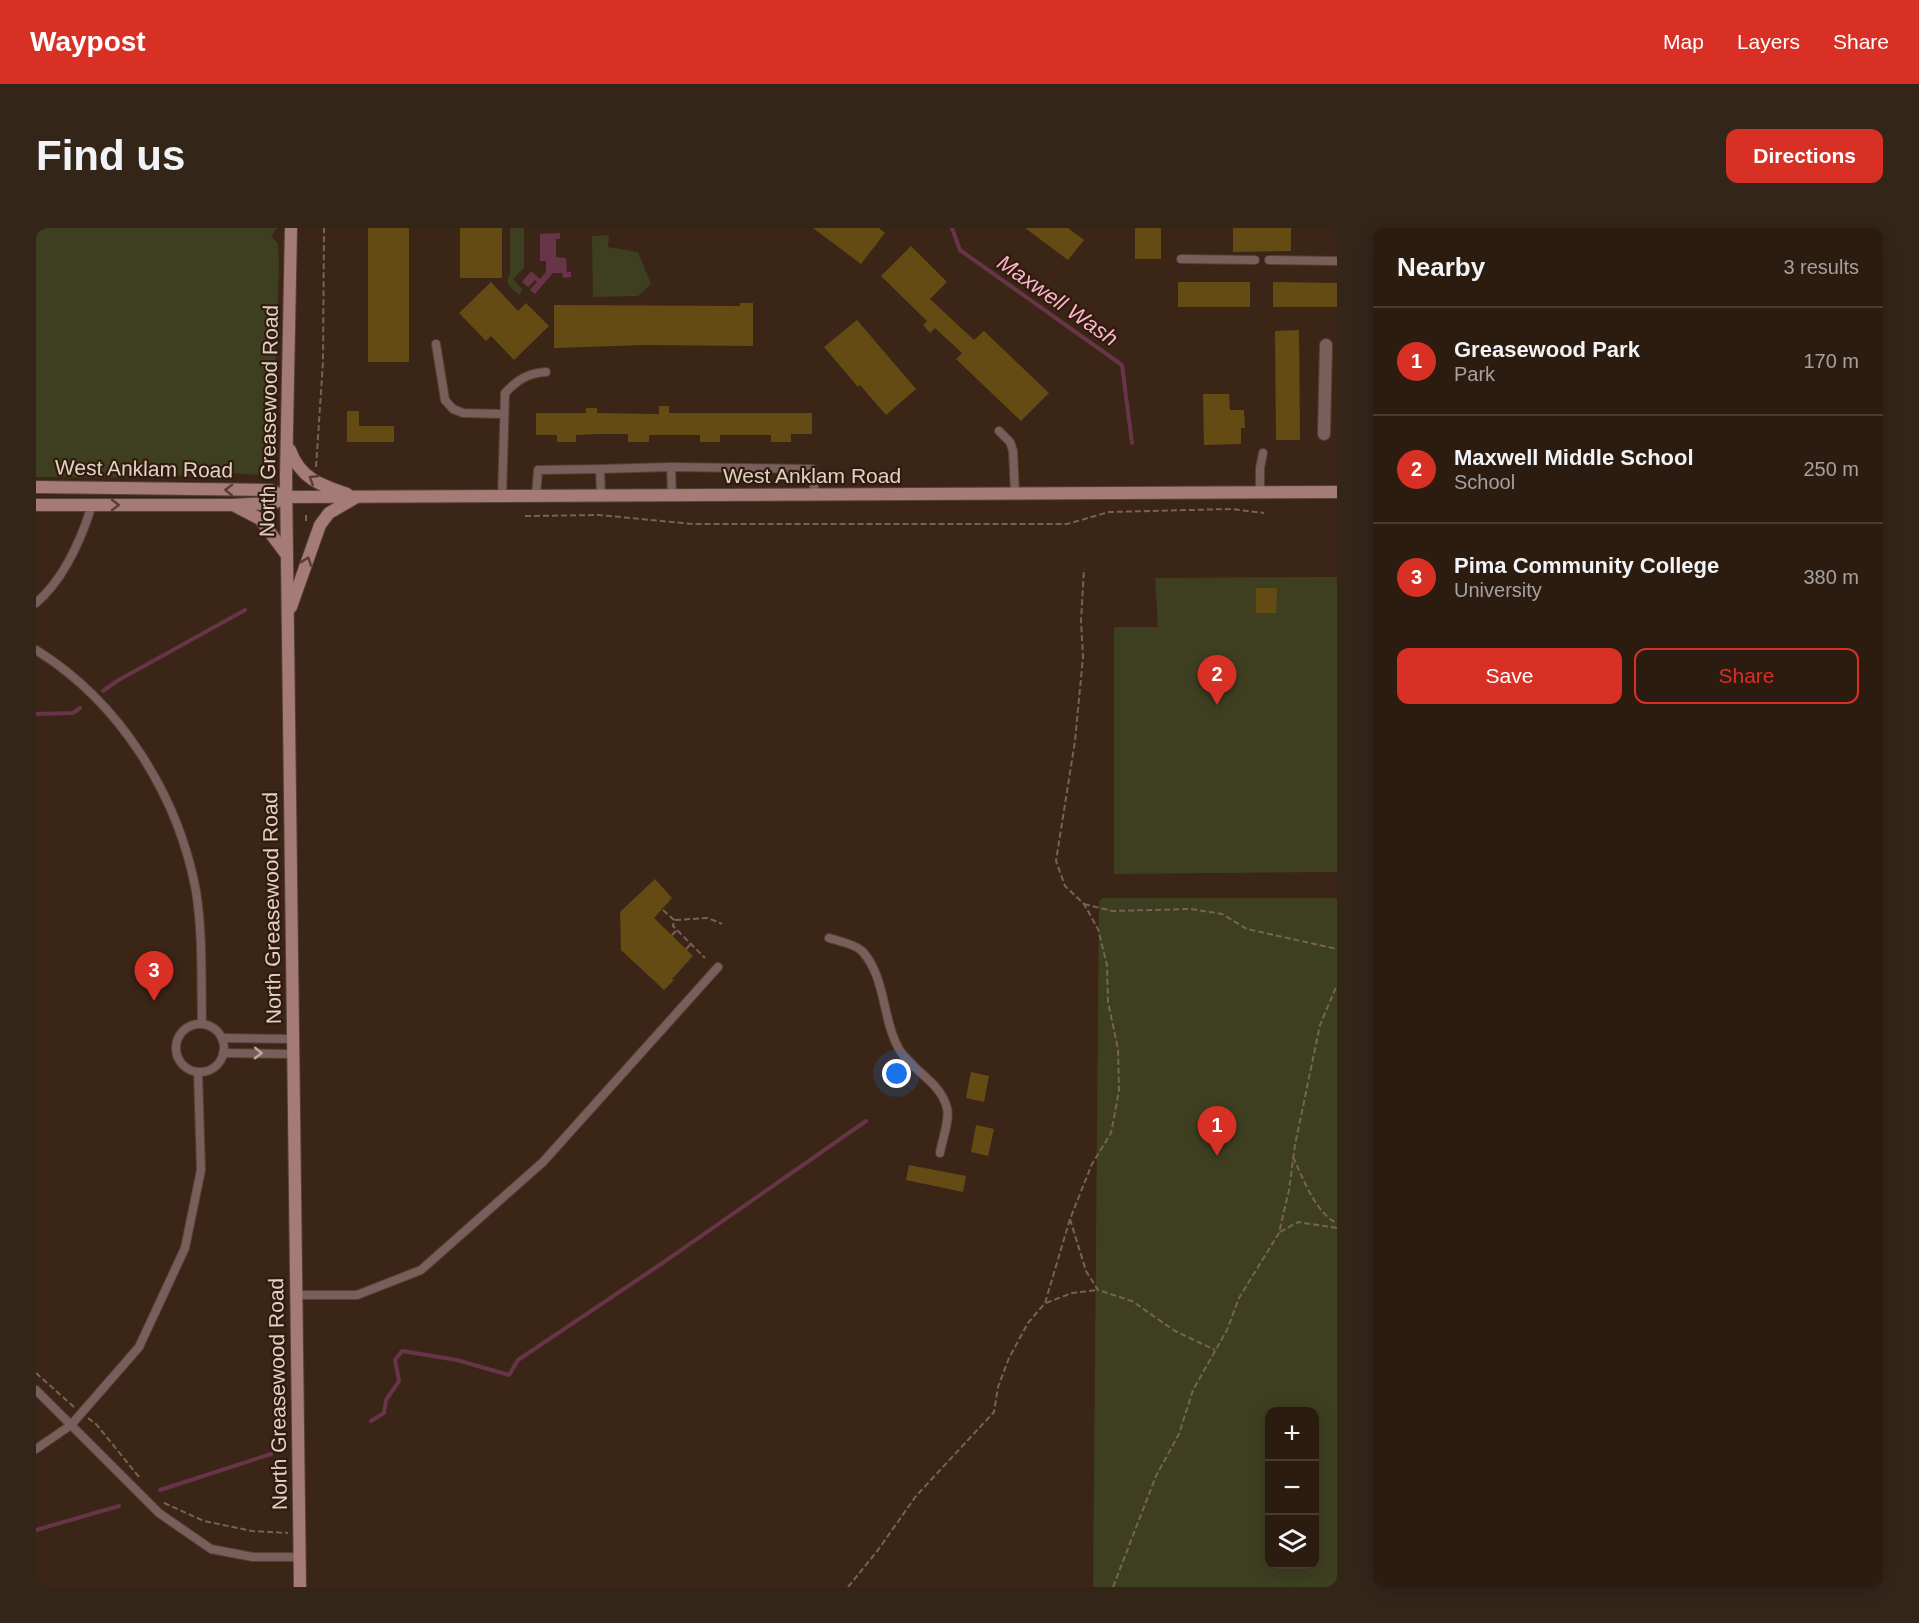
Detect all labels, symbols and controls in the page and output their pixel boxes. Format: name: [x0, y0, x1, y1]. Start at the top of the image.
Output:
text: Waypost: [30, 26, 146, 57]
text: Map: [1663, 30, 1704, 53]
text: Layers: [1737, 30, 1800, 53]
text: Share: [1833, 30, 1889, 53]
button: Directions: [1726, 129, 1883, 183]
text: Find us: [36, 132, 185, 179]
water label: Maxwell Wash: [993, 250, 1123, 351]
text: Nearby: [1397, 252, 1485, 282]
text: 3 results: [1783, 256, 1859, 278]
street label: North Greasewood Road: [255, 305, 282, 537]
text: Greasewood Park: [1454, 337, 1640, 362]
text: 1: [1411, 350, 1422, 372]
text: 170 m: [1803, 350, 1859, 372]
text: Park: [1454, 363, 1495, 385]
text: Maxwell Middle School: [1454, 445, 1694, 470]
street label: West Anklam Road: [55, 455, 233, 482]
text: 2: [1411, 458, 1422, 480]
text: 250 m: [1803, 458, 1859, 480]
street label: West Anklam Road: [723, 464, 901, 487]
text: School: [1454, 471, 1515, 493]
one-way arrow: [309, 475, 319, 487]
one-way arrow: [225, 484, 234, 496]
one-way arrow: [111, 499, 120, 511]
text: Pima Community College: [1454, 553, 1719, 578]
one-way arrow: [299, 556, 312, 567]
text: 3: [1411, 566, 1422, 588]
text: 380 m: [1803, 566, 1859, 588]
text: University: [1454, 579, 1542, 601]
button: Save: [1397, 648, 1622, 704]
button: Share: [1634, 648, 1859, 704]
pin: 2: [1198, 656, 1236, 705]
street label: North Greasewood Road: [258, 792, 285, 1024]
pin: 3: [134, 952, 174, 1001]
one-way arrow: [254, 1047, 263, 1060]
your location: [882, 1059, 911, 1088]
pin: 1: [1198, 1106, 1236, 1156]
street label: North Greasewood Road: [264, 1278, 291, 1510]
map controls: [1265, 1407, 1319, 1569]
button: +: [1265, 1407, 1319, 1461]
button: −: [1265, 1461, 1319, 1515]
button: layers: [1265, 1515, 1319, 1569]

